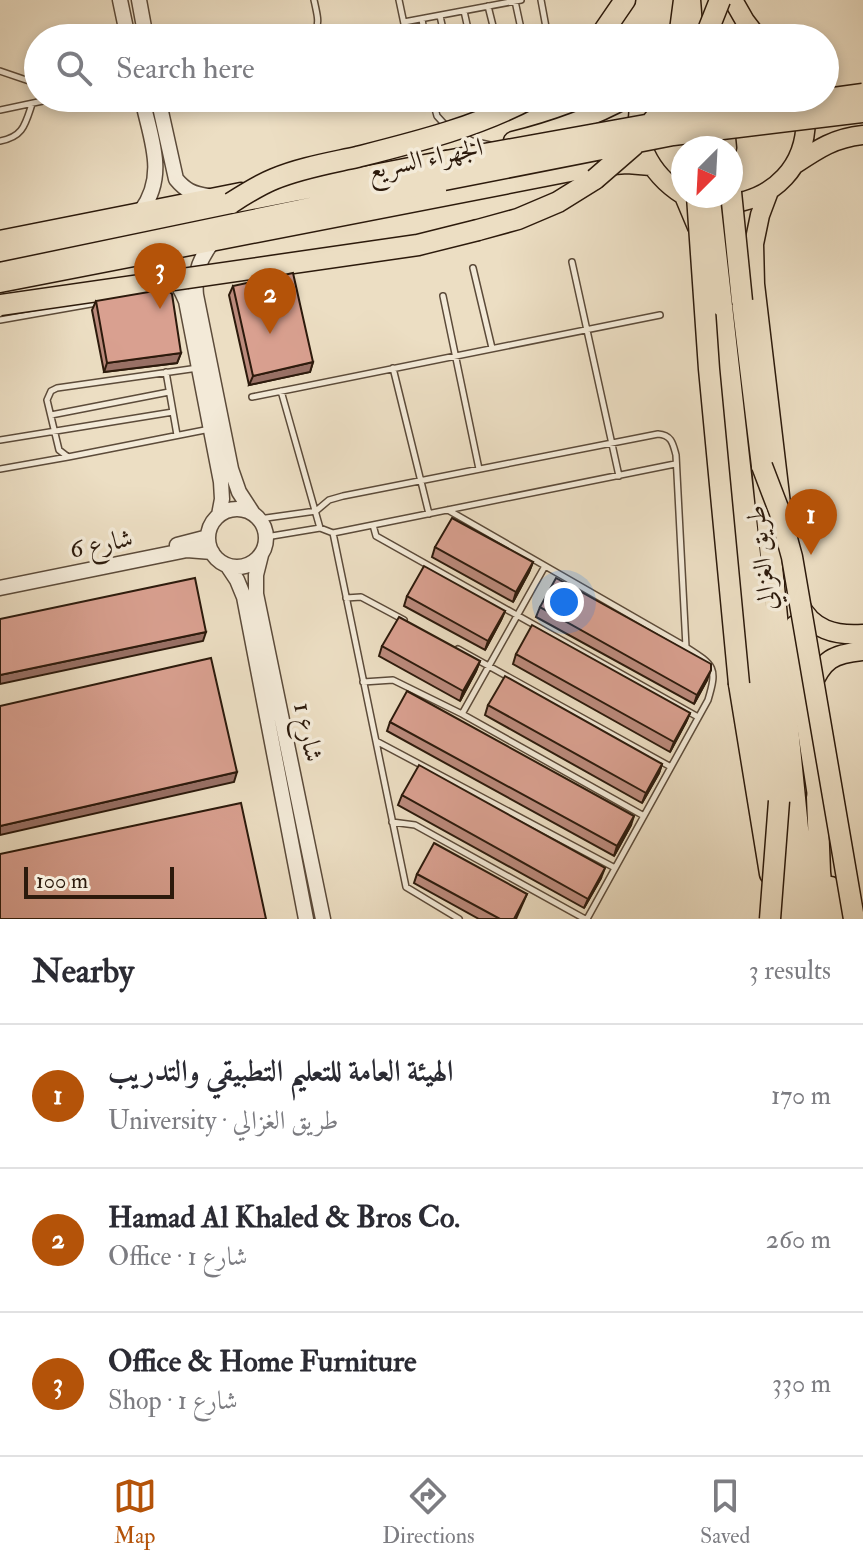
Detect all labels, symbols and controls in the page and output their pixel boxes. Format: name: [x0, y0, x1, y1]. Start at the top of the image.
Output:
search box: [24, 24, 839, 112]
icon: search: [52, 46, 96, 90]
text: Search here: [116, 50, 255, 87]
street label: الجهراء السريع: [364, 131, 487, 194]
north arrow: [671, 136, 743, 208]
pin: 3: [134, 243, 186, 309]
pin: 2: [244, 268, 296, 334]
pin: 1: [785, 489, 837, 555]
street label: طريق الغزالي: [740, 503, 789, 612]
street label: شارع 6: [67, 522, 136, 571]
your location: [544, 582, 584, 622]
street label: شارع 1: [281, 700, 330, 766]
scale bar: [24, 863, 174, 899]
text: 100 m: [36, 867, 88, 895]
text: Nearby: [32, 950, 134, 993]
text: 3 results: [749, 955, 831, 987]
text: الهيئة العامة للتعليم التطبيقي والتدريب: [108, 1053, 454, 1090]
text: 1: [53, 1080, 63, 1112]
text: 170 m: [771, 1080, 831, 1112]
text: University · طريق الغزالي: [108, 1105, 338, 1137]
text: Hamad Al Khaled & Bros Co.: [108, 1199, 460, 1236]
text: 2: [51, 1224, 65, 1256]
text: 260 m: [766, 1224, 831, 1256]
text: Office · شارع 1: [108, 1241, 247, 1273]
text: Office & Home Furniture: [108, 1343, 417, 1380]
text: 3: [53, 1368, 63, 1400]
text: 330 m: [772, 1368, 831, 1400]
text: Shop · شارع 1: [108, 1385, 238, 1417]
tab: Map: [113, 1474, 157, 1550]
tab: Directions: [382, 1474, 475, 1550]
tab: Saved: [700, 1474, 750, 1550]

